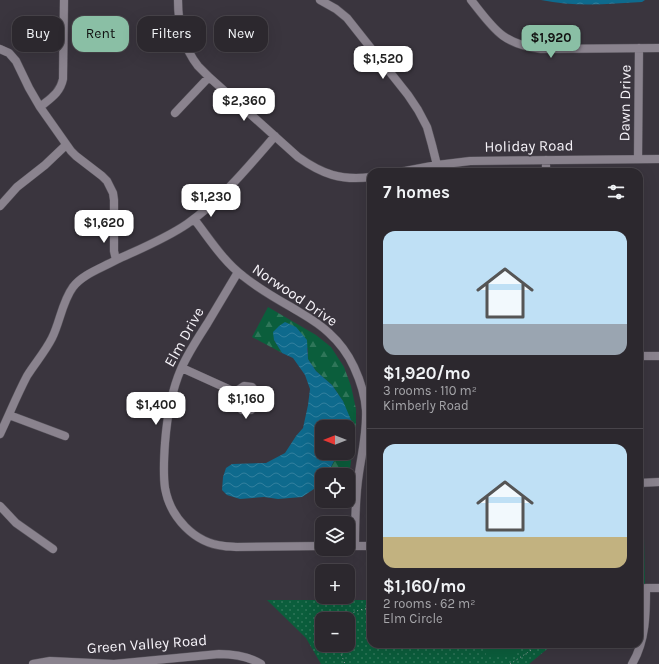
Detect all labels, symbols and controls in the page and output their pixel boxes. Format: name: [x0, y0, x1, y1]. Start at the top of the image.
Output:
chip: Buy: [12, 16, 64, 52]
chip: Rent: [72, 16, 129, 52]
chip: Filters: [137, 16, 206, 52]
chip: New: [214, 16, 268, 52]
pin: $1,920: [518, 25, 584, 59]
text: $1,920: [531, 30, 571, 45]
pin: $1,520: [350, 46, 416, 80]
text: $1,520: [363, 51, 403, 66]
street label: Dawn Drive: [615, 65, 635, 141]
pin: $2,360: [211, 88, 277, 122]
text: $2,360: [222, 93, 266, 108]
street label: Holiday Road: [484, 136, 574, 156]
icon: filters: [605, 181, 627, 203]
text: 7 homes: [383, 182, 450, 202]
pin: $1,230: [178, 184, 244, 218]
text: $1,230: [190, 189, 232, 204]
pin: $1,620: [71, 210, 137, 244]
text: $1,620: [84, 215, 124, 230]
icon: home: [469, 257, 541, 329]
street label: Norwood Drive: [249, 260, 341, 330]
street label: Elm Drive: [160, 304, 208, 370]
text: $1,920/mo: [383, 363, 470, 383]
text: 3 rooms · 110 m²: [383, 383, 477, 398]
pin: $1,160: [213, 386, 279, 420]
text: $1,160: [227, 391, 265, 406]
pin: $1,400: [123, 392, 189, 426]
text: $1,400: [135, 397, 177, 412]
text: Kimberly Road: [383, 398, 469, 413]
north arrow: [315, 420, 355, 460]
map controls: [315, 420, 355, 652]
button: locate: [315, 468, 355, 508]
icon: home: [469, 470, 541, 542]
button: layers: [315, 516, 355, 556]
button: +: [315, 564, 355, 604]
text: $1,160/mo: [383, 576, 466, 596]
text: 2 rooms · 62 m²: [383, 596, 475, 611]
text: Elm Circle: [383, 611, 443, 626]
button: −: [315, 612, 355, 652]
street label: Green Valley Road: [86, 631, 208, 657]

